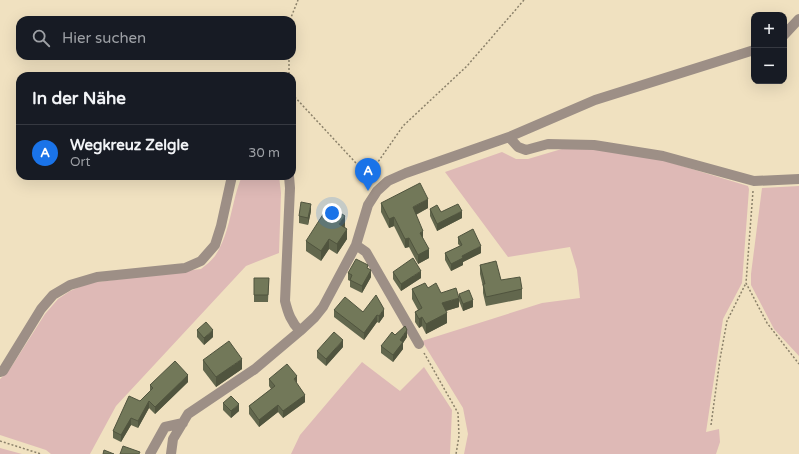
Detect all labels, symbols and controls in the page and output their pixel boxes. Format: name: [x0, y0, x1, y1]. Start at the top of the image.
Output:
map controls: [751, 12, 787, 84]
button: +: [751, 12, 787, 48]
search box: [16, 16, 296, 60]
icon: search: [30, 27, 52, 49]
text: Hier suchen: [62, 29, 146, 47]
button: −: [751, 48, 787, 84]
text: In der Nähe: [32, 88, 126, 109]
text: Wegkreuz Zelgle: [70, 136, 189, 154]
text: A: [40, 145, 50, 161]
text: 30 m: [248, 145, 280, 161]
text: Ort: [70, 154, 90, 170]
pin: A: [355, 158, 381, 191]
your location: [322, 203, 342, 223]

